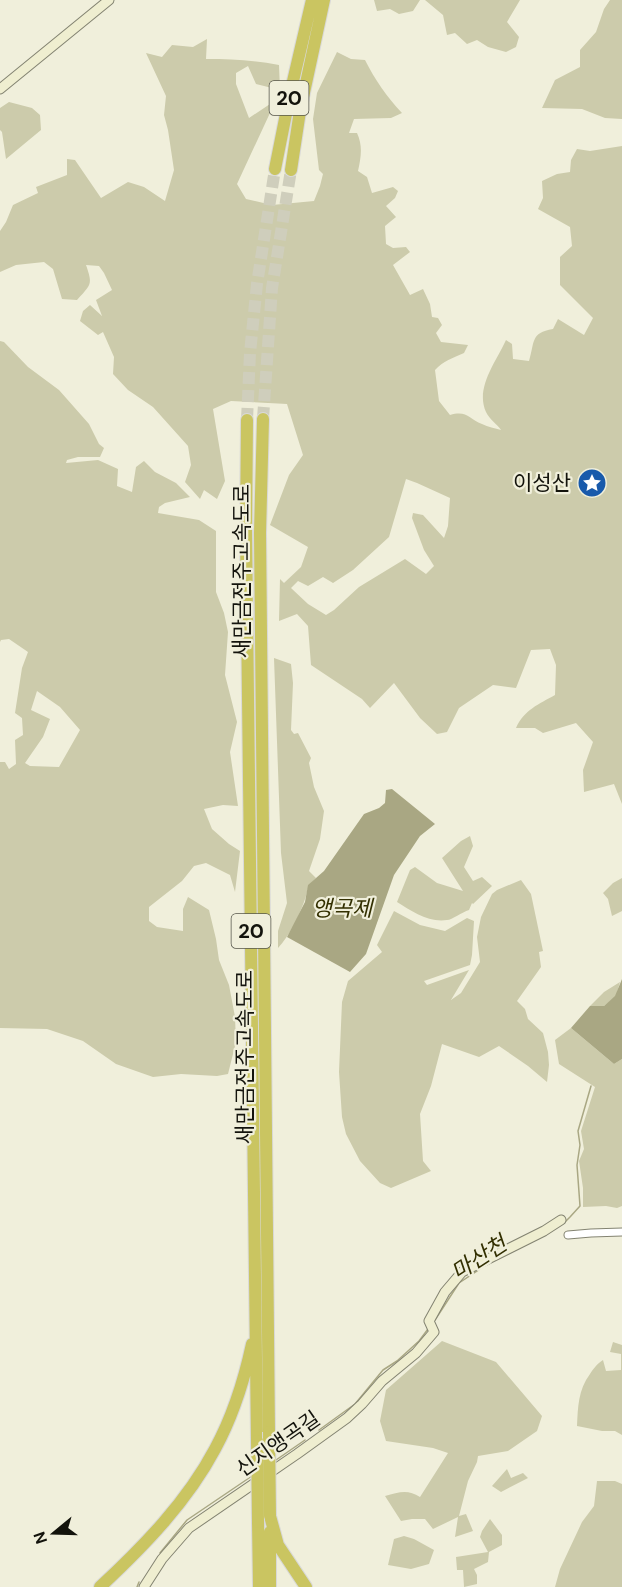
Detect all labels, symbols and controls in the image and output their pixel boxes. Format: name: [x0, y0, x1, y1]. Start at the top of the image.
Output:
road number: 20: [270, 81, 308, 115]
place icon: 이성산: [576, 467, 608, 499]
place label: 이성산: [513, 469, 571, 497]
street label: 새만금전주고속도로: [228, 484, 256, 658]
water label: 앵곡제: [312, 894, 375, 923]
road number: 20: [232, 914, 270, 948]
street label: 새만금전주고속도로: [231, 970, 259, 1144]
water label: 마산천: [446, 1228, 515, 1287]
street label: 신지앵곡길: [230, 1405, 326, 1483]
north arrow: [24, 1503, 84, 1563]
text: N: [28, 1529, 52, 1547]

